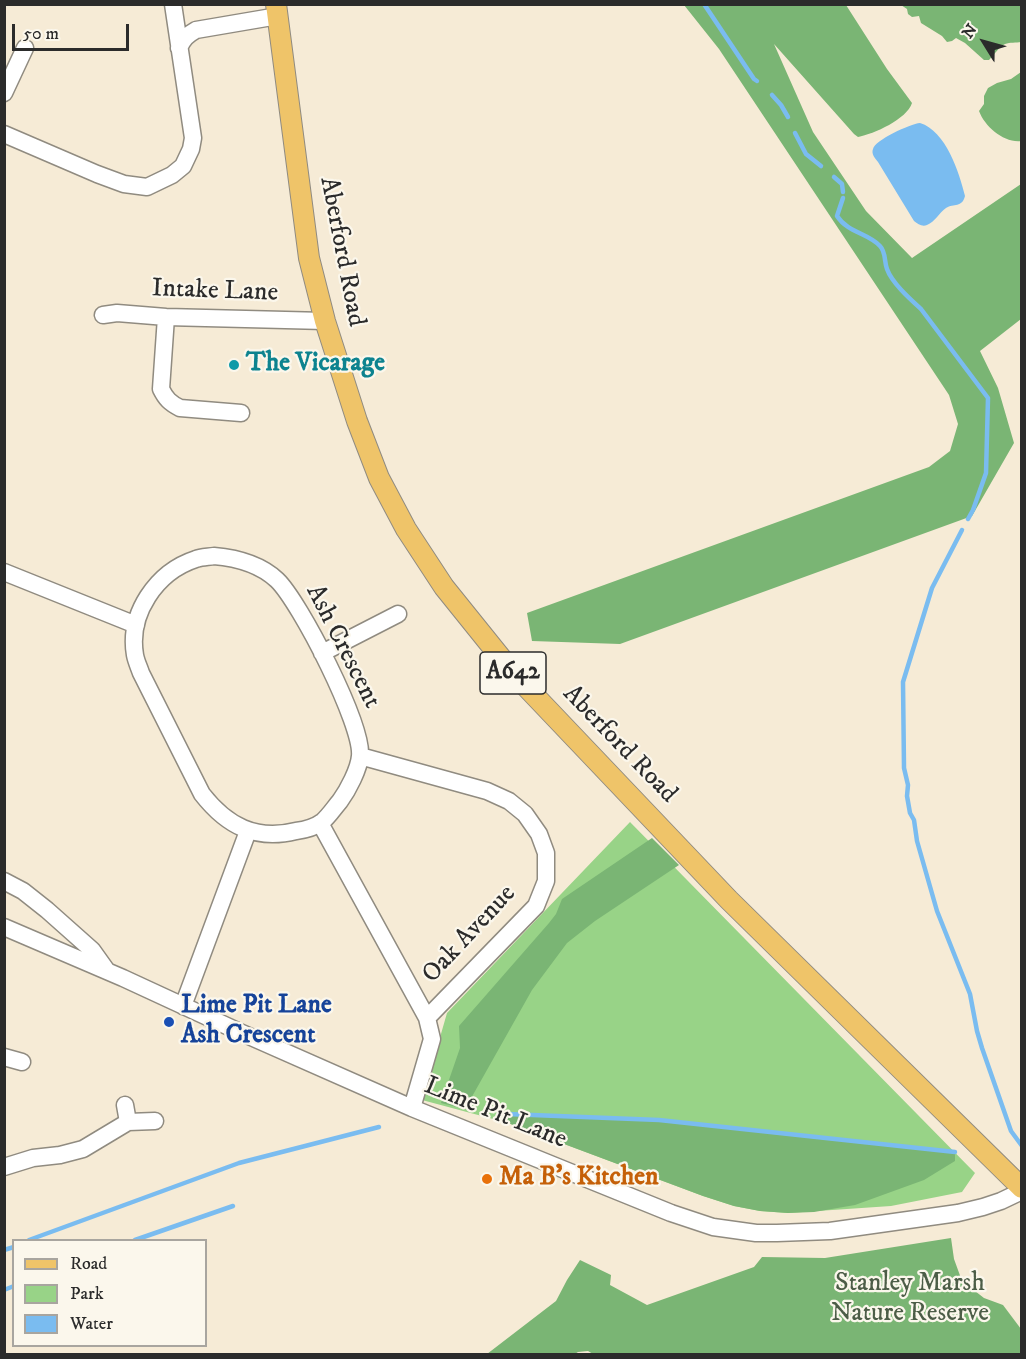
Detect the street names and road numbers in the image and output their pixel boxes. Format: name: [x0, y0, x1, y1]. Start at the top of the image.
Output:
street label: Aberford Road: [311, 174, 371, 330]
street label: Intake Lane: [151, 274, 279, 310]
street label: Ash Crescent: [298, 580, 386, 714]
road number: A642: [480, 652, 546, 694]
street label: Aberford Road: [555, 680, 683, 810]
street label: Oak Avenue: [417, 879, 523, 991]
street label: Lime Pit Lane: [419, 1071, 571, 1157]

